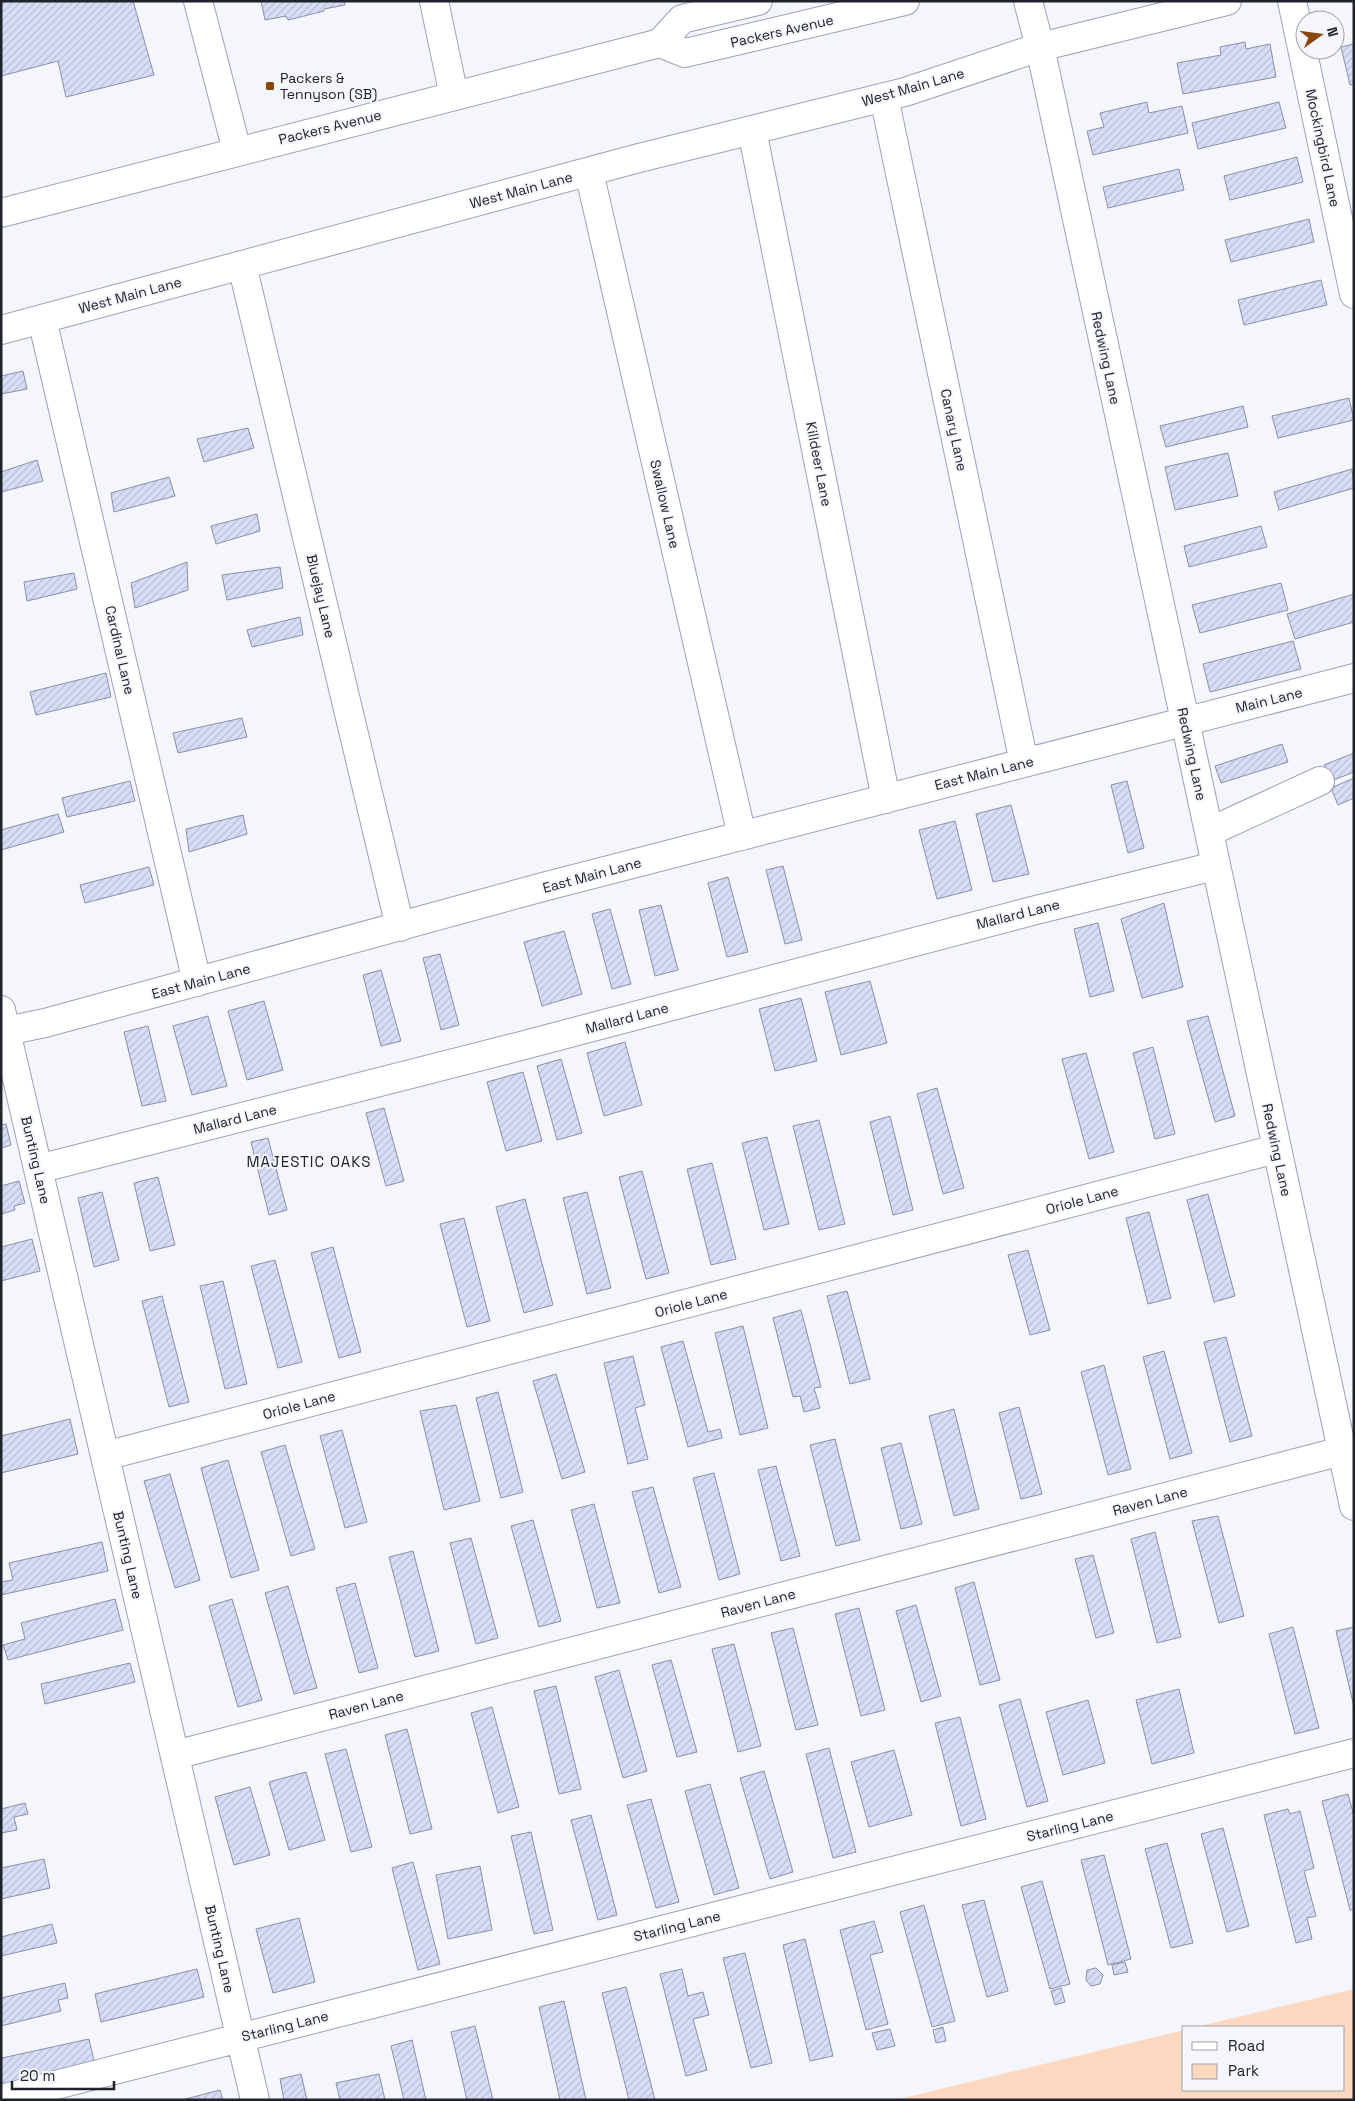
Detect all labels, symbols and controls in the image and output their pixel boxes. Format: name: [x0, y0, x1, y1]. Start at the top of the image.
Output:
street label: Packers Avenue: [729, 10, 835, 52]
north arrow: [1295, 10, 1345, 60]
text: N: [1323, 25, 1342, 39]
street label: West Main Lane: [860, 64, 966, 110]
place label: Packers & Tennyson (SB): [280, 69, 377, 103]
marker: Packers & Tennyson (SB): [264, 80, 276, 92]
street label: Mockingbird Lane: [1302, 87, 1344, 209]
street label: Packers Avenue: [277, 106, 383, 148]
street label: West Main Lane: [468, 168, 574, 212]
street label: West Main Lane: [77, 273, 183, 317]
street label: Redwing Lane: [1087, 310, 1125, 406]
street label: Canary Lane: [936, 387, 972, 473]
street label: Killdeer Lane: [802, 420, 836, 508]
street label: Swallow Lane: [646, 458, 684, 550]
street label: Bluejay Lane: [303, 552, 339, 640]
street label: Cardinal Lane: [101, 604, 139, 696]
street label: Main Lane: [1234, 683, 1304, 717]
street label: Redwing Lane: [1173, 706, 1211, 802]
street label: East Main Lane: [933, 752, 1035, 794]
street label: East Main Lane: [541, 853, 643, 897]
street label: Mallard Lane: [974, 895, 1062, 933]
street label: East Main Lane: [150, 959, 252, 1003]
street label: Mallard Lane: [583, 998, 671, 1038]
street label: Mallard Lane: [191, 1100, 279, 1138]
street label: Redwing Lane: [1258, 1102, 1296, 1198]
street label: Bunting Lane: [17, 1114, 55, 1206]
district label: MAJESTIC OAKS: [246, 1152, 372, 1171]
street label: Oriole Lane: [1044, 1182, 1120, 1218]
street label: Oriole Lane: [653, 1285, 729, 1321]
street label: Oriole Lane: [261, 1387, 337, 1423]
street label: Raven Lane: [1111, 1482, 1189, 1520]
street label: Bunting Lane: [109, 1509, 147, 1601]
street label: Raven Lane: [719, 1584, 797, 1622]
street label: Raven Lane: [327, 1686, 405, 1724]
street label: Starling Lane: [1025, 1807, 1115, 1845]
street label: Bunting Lane: [201, 1903, 239, 1995]
street label: Starling Lane: [632, 1907, 722, 1945]
street label: Starling Lane: [240, 2007, 330, 2045]
legend: [1182, 2026, 1345, 2091]
text: Road: [1228, 2036, 1265, 2055]
scale bar: [12, 2058, 115, 2090]
text: Park: [1228, 2061, 1259, 2080]
text: 20 m: [20, 2066, 55, 2085]

